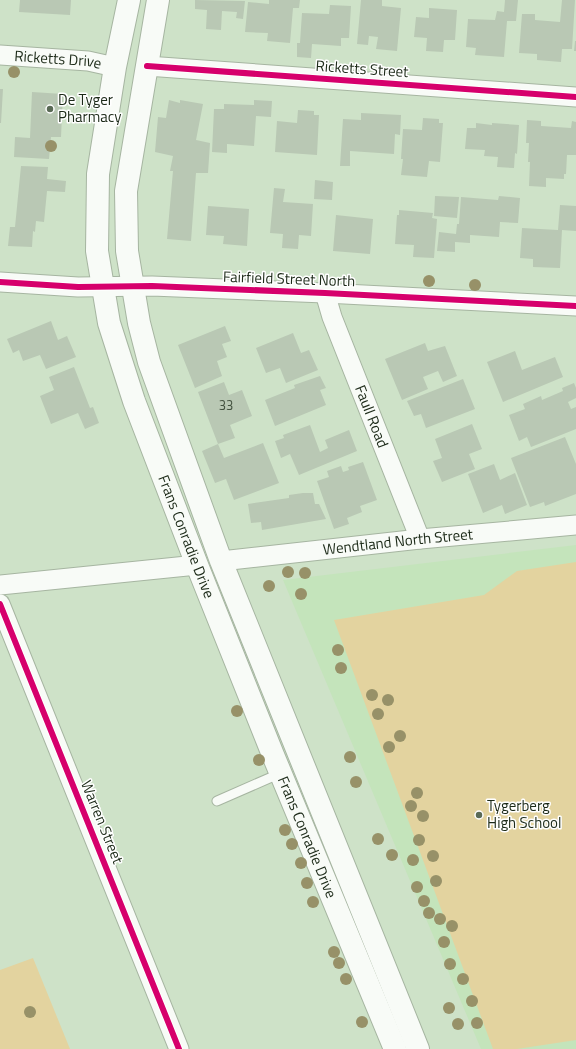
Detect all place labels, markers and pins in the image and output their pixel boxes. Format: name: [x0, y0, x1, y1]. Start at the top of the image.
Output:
place label: De Tyger Pharmacy: [58, 88, 122, 128]
marker: De Tyger Pharmacy: [45, 104, 55, 114]
place label: Tygerberg High School: [487, 794, 562, 834]
marker: Tygerberg High School: [474, 810, 484, 820]

